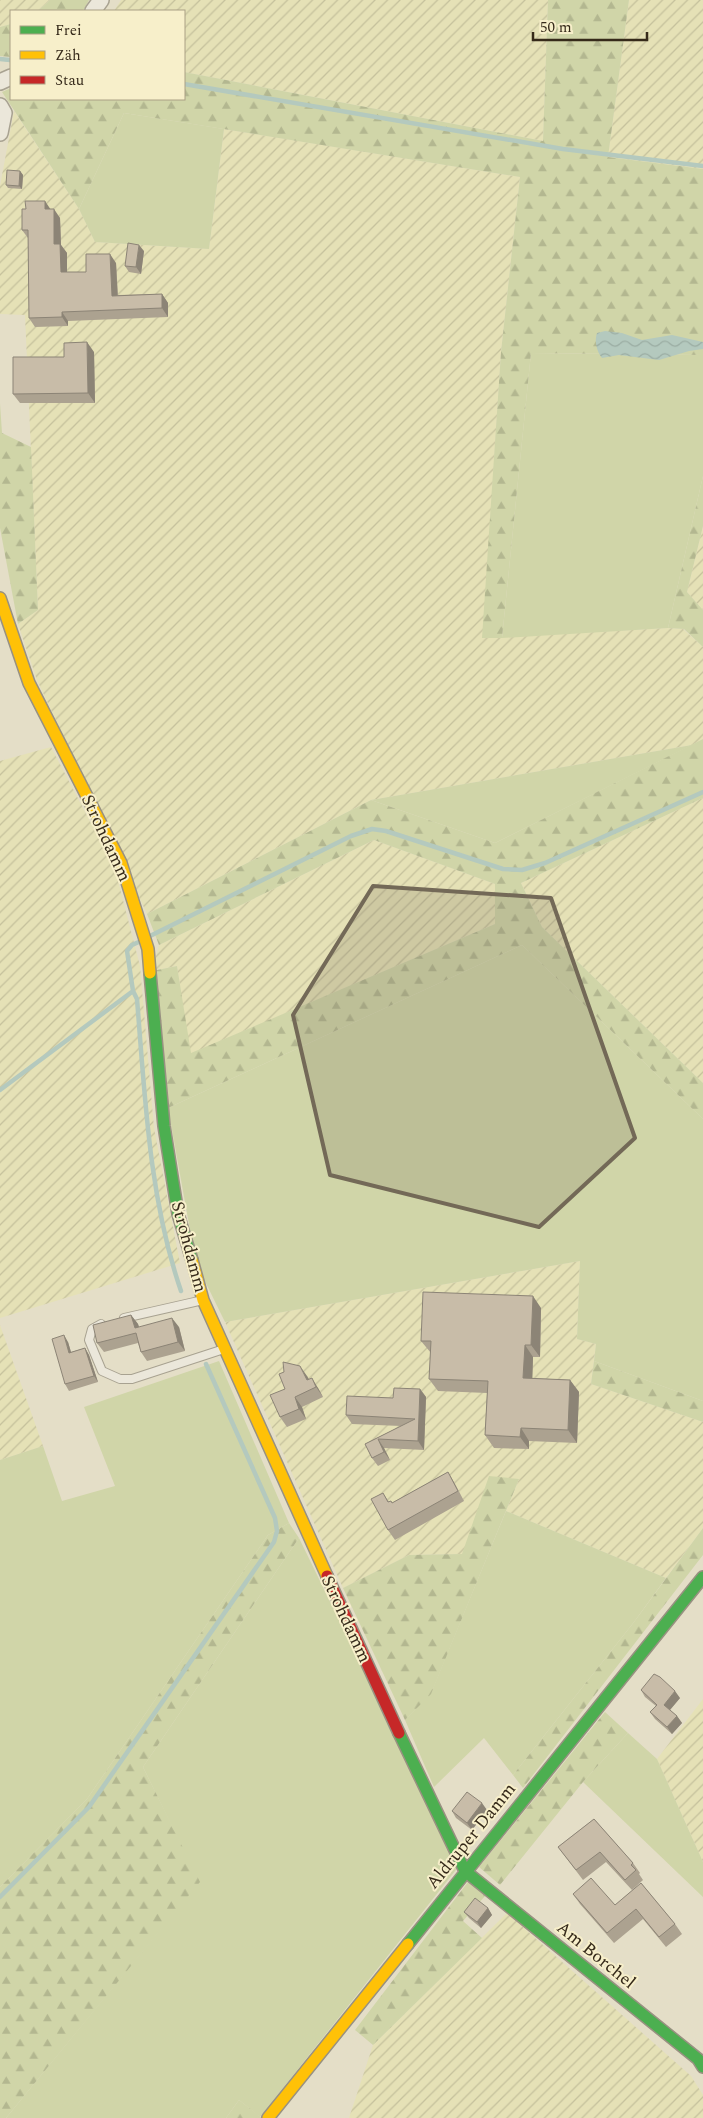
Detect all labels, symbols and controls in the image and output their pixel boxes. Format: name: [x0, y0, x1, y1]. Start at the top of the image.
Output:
legend: [10, 10, 185, 100]
scale bar: [533, 10, 647, 42]
text: 50 m: [540, 16, 572, 39]
text: Frei: [55, 19, 82, 42]
text: Zäh: [55, 44, 81, 67]
text: Stau: [55, 69, 84, 92]
street label: Strohdamm: [74, 790, 138, 886]
street label: Strohdamm: [164, 1198, 214, 1296]
street label: Strohdamm: [314, 1571, 378, 1667]
street label: Aldruper Damm: [420, 1777, 522, 1895]
street label: Am Borchel: [550, 1914, 642, 1996]

